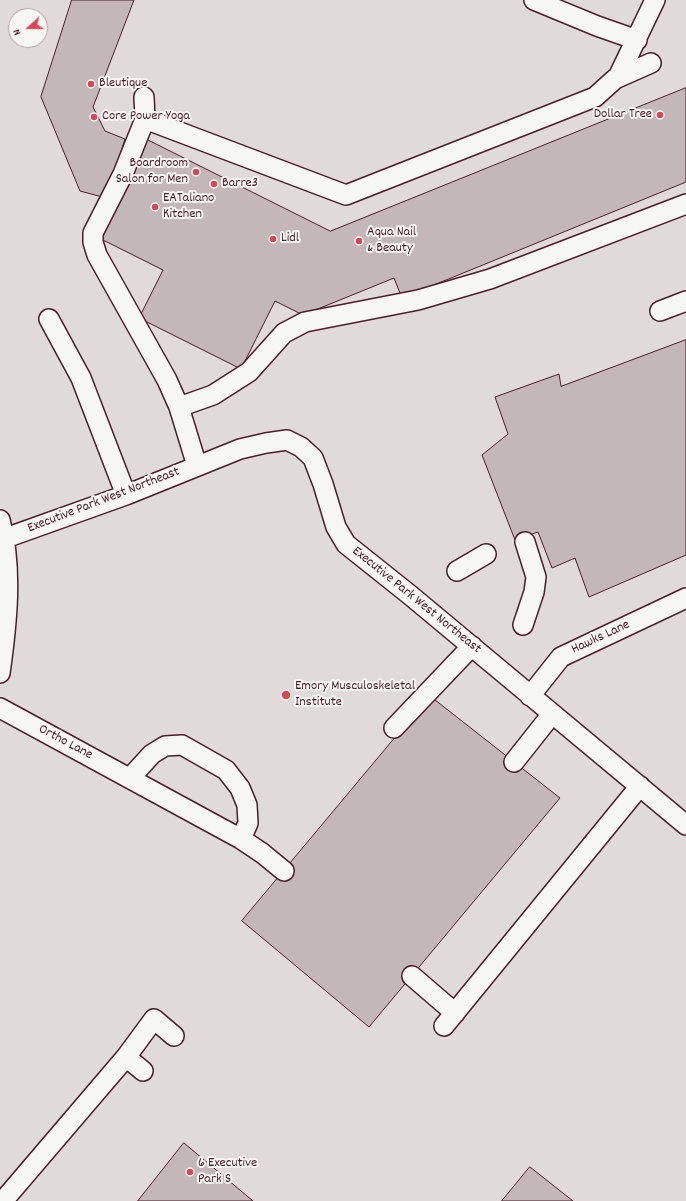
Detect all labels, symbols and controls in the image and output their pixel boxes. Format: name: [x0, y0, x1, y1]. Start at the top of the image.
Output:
north arrow: [8, 8, 48, 48]
text: N: [9, 27, 26, 37]
place label: Bleutique: [99, 76, 147, 92]
marker: Bleutique: [86, 79, 96, 89]
place label: Dollar Tree: [594, 107, 652, 123]
place label: Core Power Yoga: [102, 109, 190, 125]
marker: Dollar Tree: [655, 110, 665, 120]
marker: Core Power Yoga: [89, 112, 99, 122]
place label: Boardroom Salon for Men: [116, 156, 188, 188]
marker: Boardroom Salon for Men: [191, 167, 201, 177]
place label: Barre3: [222, 176, 258, 192]
marker: Barre3: [209, 179, 219, 189]
place label: EATaliano Kitchen: [163, 191, 214, 224]
marker: EATaliano Kitchen: [150, 202, 160, 212]
place label: Aqua Nail & Beauty: [367, 225, 416, 258]
place label: Lidl: [281, 231, 299, 247]
marker: Lidl: [268, 234, 278, 244]
marker: Aqua Nail & Beauty: [354, 236, 364, 246]
street label: Executive Park West Northeast: [26, 464, 182, 538]
street label: Executive Park West Northeast: [348, 544, 484, 658]
street label: Hawks Lane: [569, 617, 633, 659]
place label: Emory Musculoskeletal Institute: [295, 679, 415, 712]
marker: Emory Musculoskeletal Institute: [280, 689, 292, 701]
street label: Ortho Lane: [35, 722, 95, 764]
place label: 6 Executive Park S: [198, 1156, 257, 1188]
marker: 6 Executive Park S: [185, 1167, 195, 1177]

